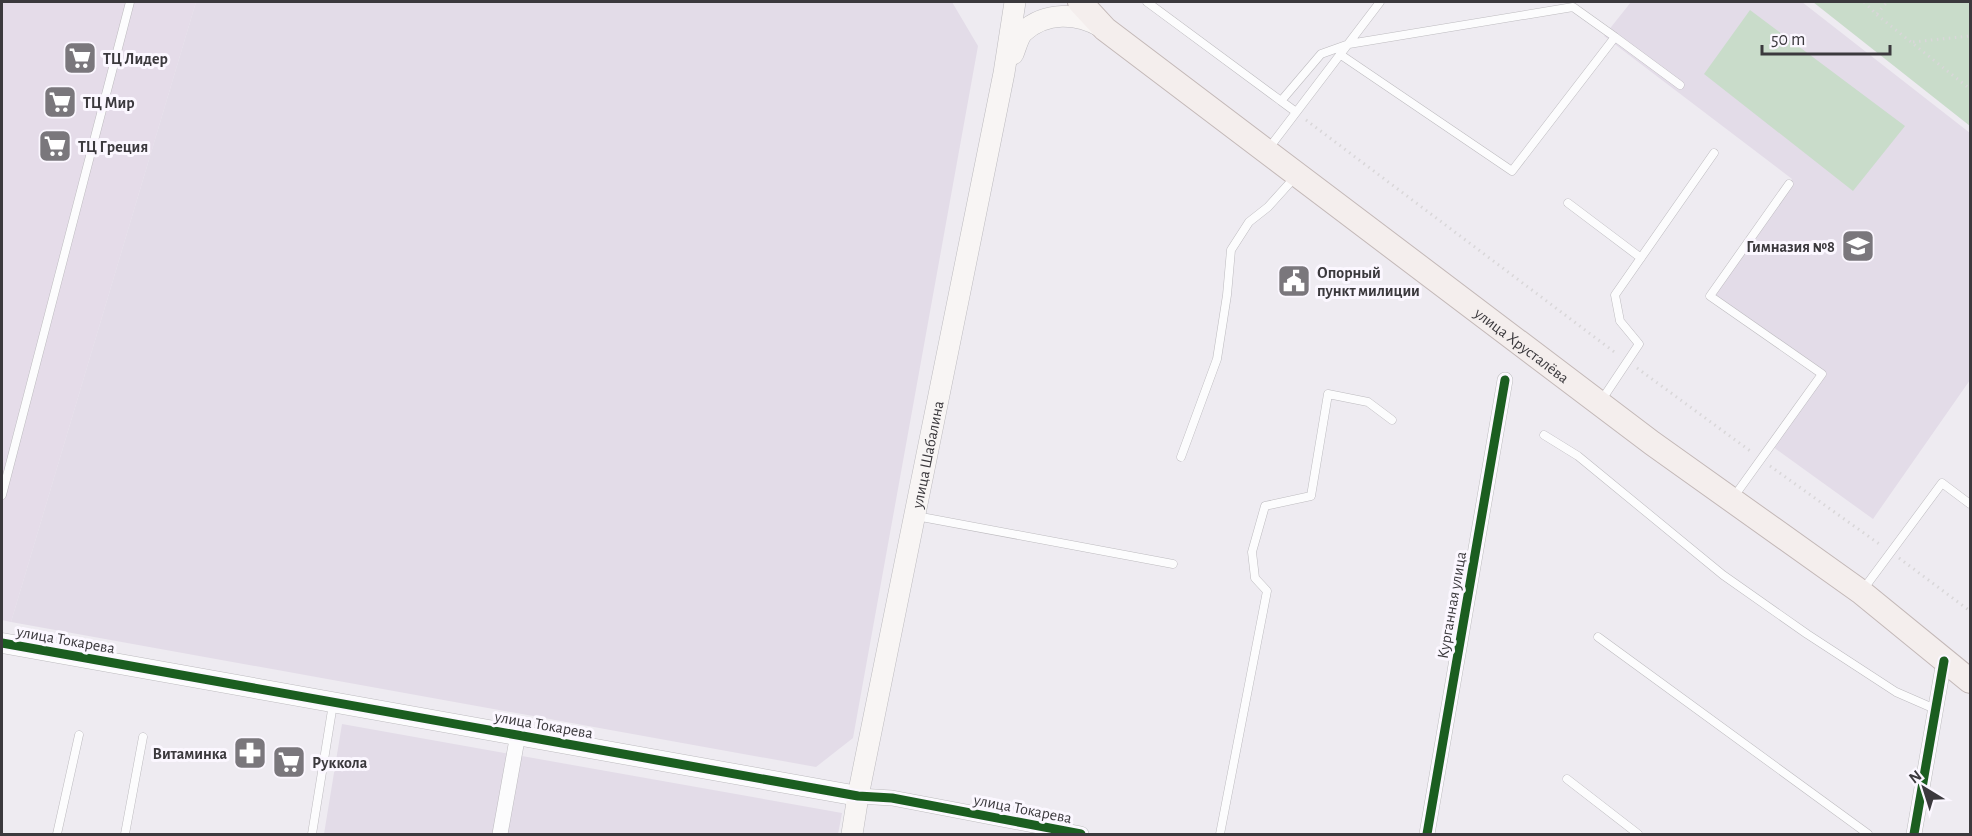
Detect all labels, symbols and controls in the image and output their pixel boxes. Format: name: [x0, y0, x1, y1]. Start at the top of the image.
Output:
scale bar: [1762, 18, 1890, 56]
text: 50 m: [1771, 31, 1805, 49]
supermarket icon: ТЦ Лидер: [62, 40, 98, 76]
place label: ТЦ Лидер: [103, 51, 168, 67]
supermarket icon: ТЦ Мир: [42, 84, 78, 120]
place label: ТЦ Мир: [83, 95, 135, 111]
supermarket icon: ТЦ Греция: [37, 128, 73, 164]
place label: ТЦ Греция: [78, 139, 148, 155]
school or university icon: Гимназия №8: [1840, 228, 1876, 264]
place label: Гимназия №8: [1746, 239, 1835, 255]
public building icon: Опорный пункт милиции: [1276, 263, 1312, 299]
place label: Опорный пункт милиции: [1317, 265, 1420, 300]
street label: улица Хрусталёва: [1470, 304, 1572, 386]
street label: улица Шабалина: [909, 399, 947, 511]
street label: Курганная улица: [1435, 550, 1470, 660]
street label: улица Токарева: [14, 623, 116, 657]
street label: улица Токарева: [492, 708, 594, 742]
pharmacy icon: Витаминка: [232, 735, 268, 771]
supermarket icon: Руккола: [271, 744, 307, 780]
place label: Витаминка: [153, 746, 227, 762]
place label: Руккола: [312, 755, 368, 772]
north arrow: [1894, 758, 1954, 818]
text: N: [1906, 767, 1925, 787]
street label: улица Токарева: [971, 791, 1073, 827]

